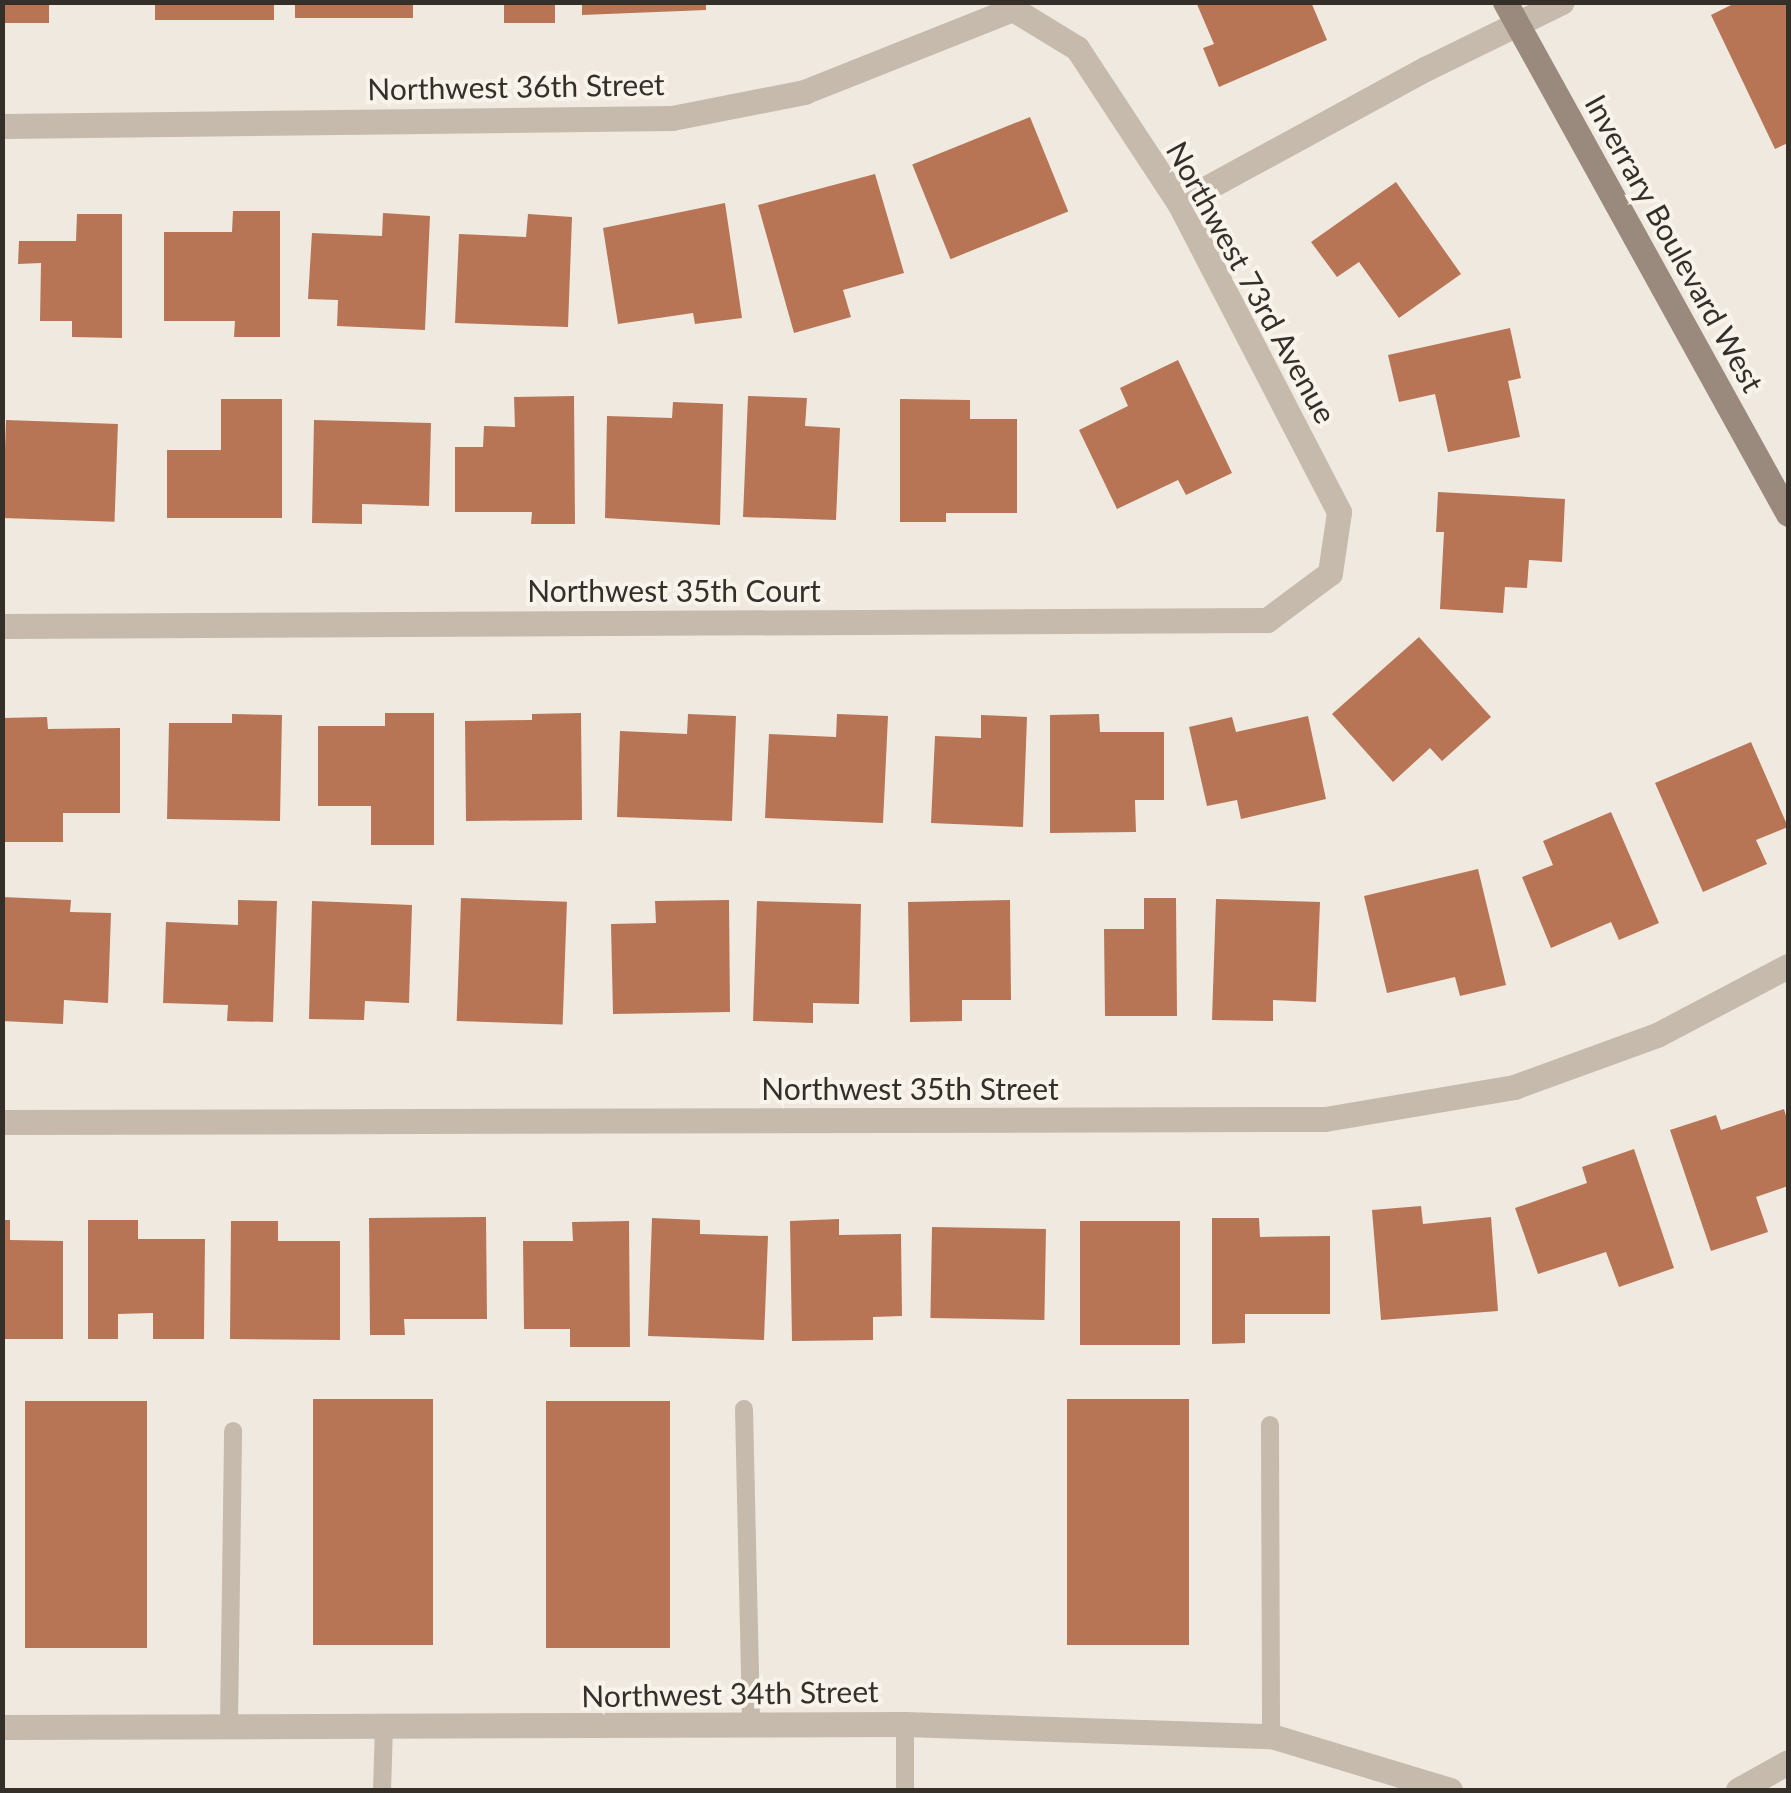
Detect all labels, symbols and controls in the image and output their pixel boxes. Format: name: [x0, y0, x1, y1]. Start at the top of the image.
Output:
street label: Northwest 36th Street: [367, 65, 665, 107]
street label: Inverrary Boulevard West: [1578, 88, 1772, 398]
street label: Northwest 73rd Avenue: [1159, 134, 1345, 430]
street label: Northwest 35th Court: [527, 572, 821, 608]
street label: Northwest 35th Street: [761, 1070, 1059, 1106]
street label: Northwest 34th Street: [581, 1672, 879, 1714]

